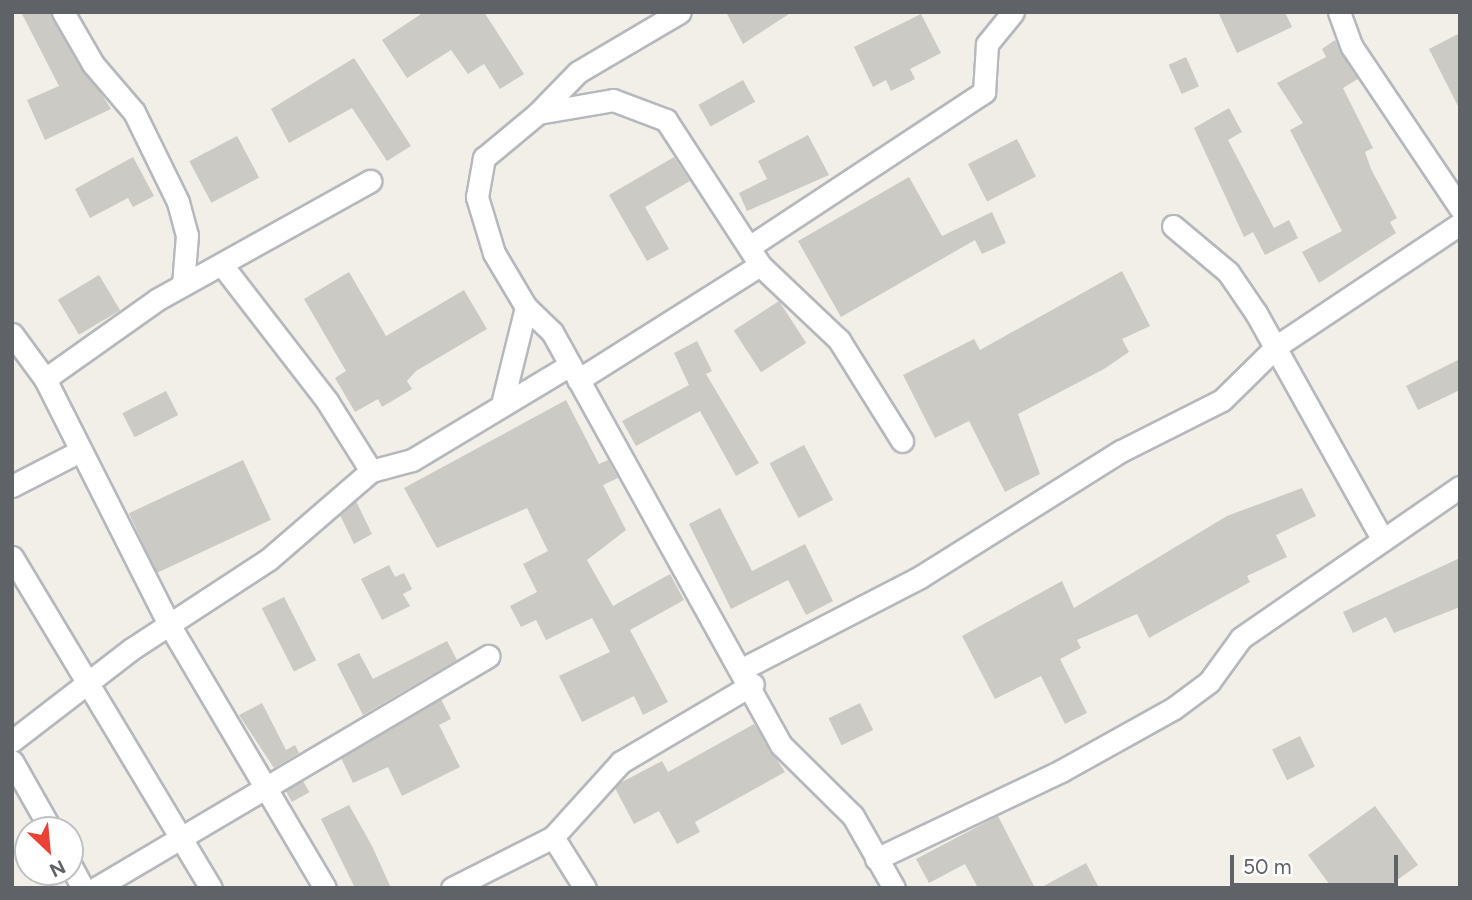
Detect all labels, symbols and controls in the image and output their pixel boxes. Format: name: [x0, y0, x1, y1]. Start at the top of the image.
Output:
north arrow: [14, 816, 84, 886]
scale bar: [1234, 841, 1402, 885]
text: 50 m: [1243, 854, 1292, 879]
text: N: [46, 855, 69, 882]

